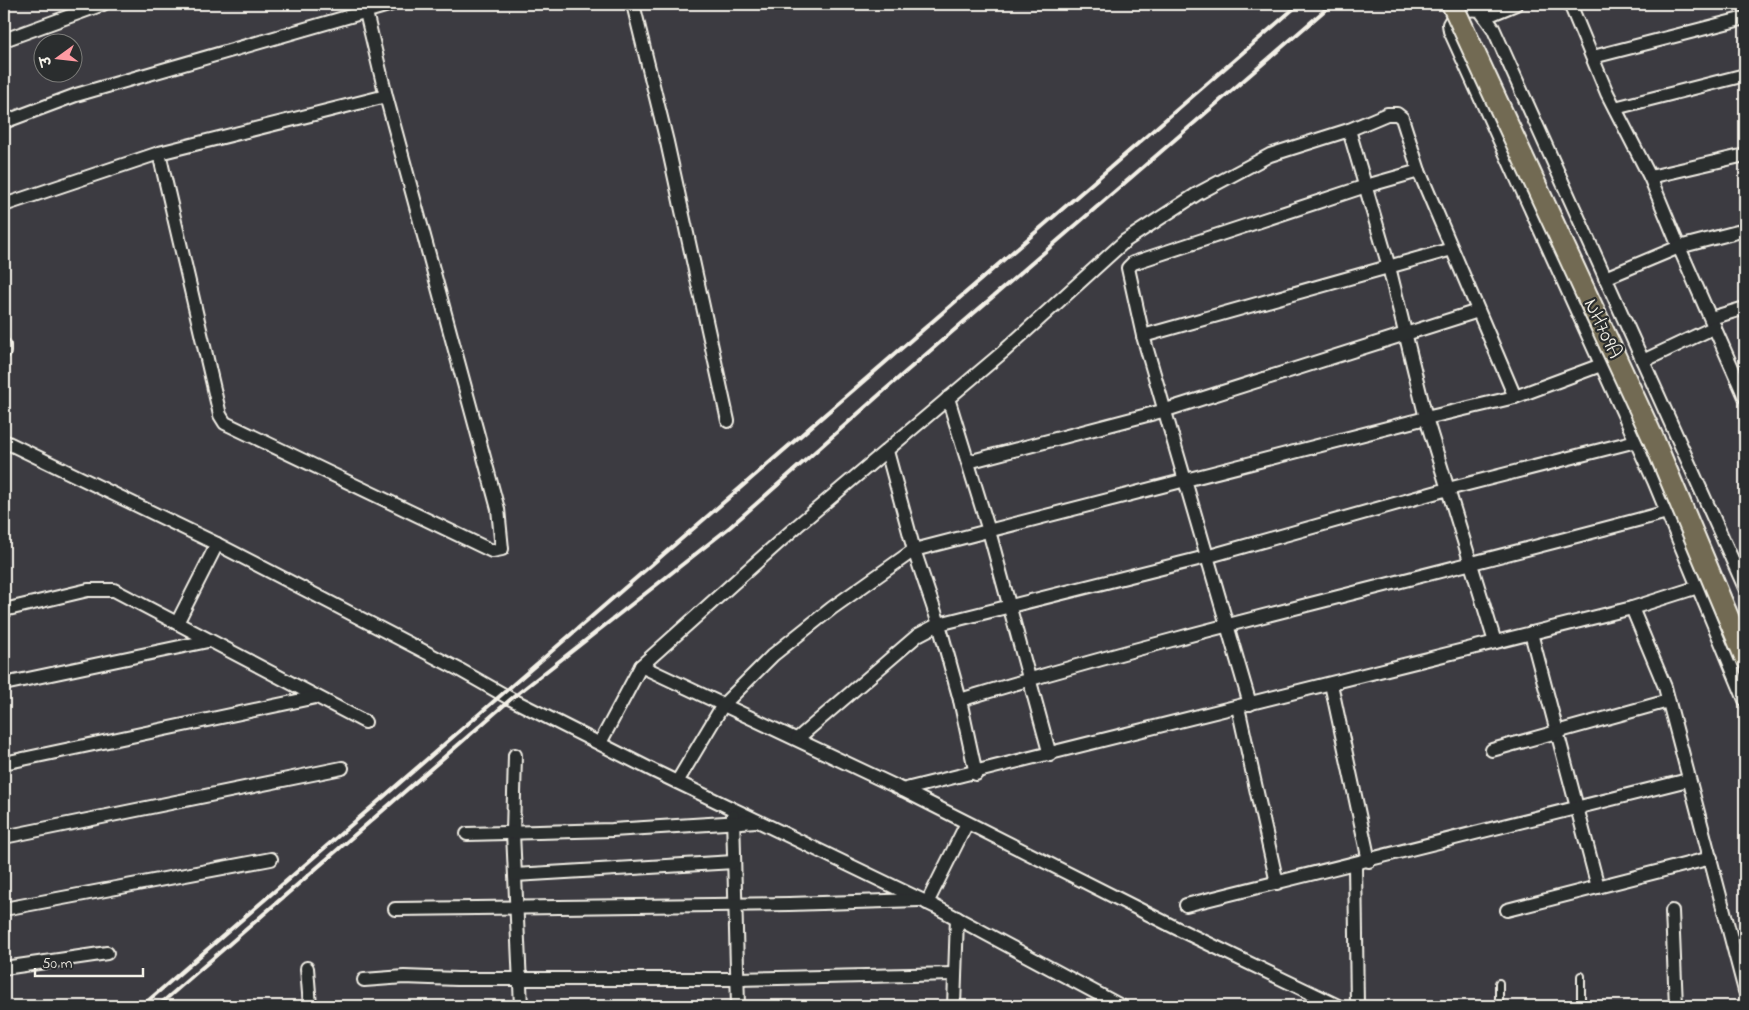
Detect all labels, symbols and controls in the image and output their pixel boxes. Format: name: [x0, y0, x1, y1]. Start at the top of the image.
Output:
north arrow: [32, 32, 82, 82]
text: उ: [35, 52, 59, 70]
street label: NH709A: [1575, 294, 1629, 364]
scale bar: [35, 945, 142, 977]
text: 50 m: [42, 953, 73, 975]

